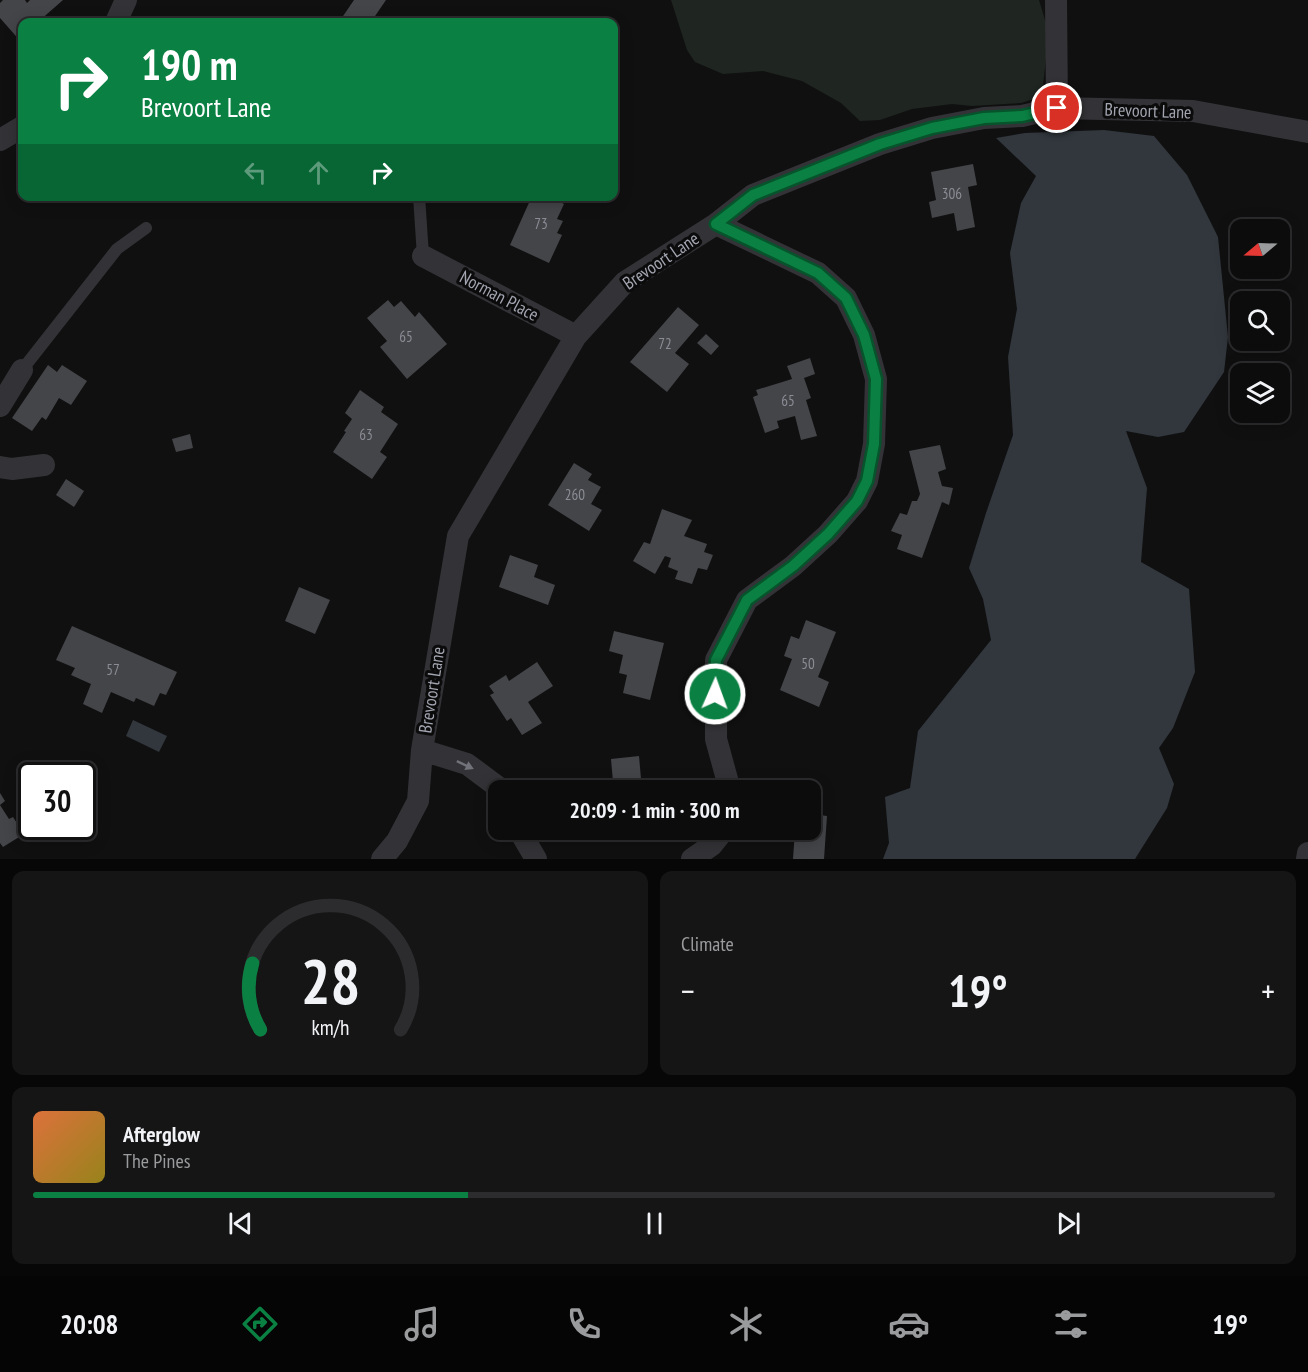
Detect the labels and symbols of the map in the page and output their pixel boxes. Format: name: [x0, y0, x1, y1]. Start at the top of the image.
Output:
pin: [1031, 82, 1082, 133]
street label: Brevoort Lane: [1104, 97, 1192, 124]
house number: 306: [942, 184, 962, 203]
house number: 73: [534, 214, 548, 233]
north arrow: [1230, 219, 1290, 279]
street label: Brevoort Lane: [618, 227, 703, 294]
street label: Norman Place: [456, 265, 543, 326]
house number: 65: [399, 327, 413, 346]
house number: 72: [658, 334, 672, 353]
house number: 65: [781, 391, 795, 410]
house number: 63: [359, 425, 373, 444]
house number: 260: [565, 485, 585, 504]
street label: Brevoort Lane: [413, 645, 450, 735]
house number: 50: [801, 654, 815, 673]
house number: 57: [106, 660, 120, 679]
position arrow: [683, 662, 747, 726]
one-way arrow: [456, 760, 474, 770]
speed limit sign: 30: [18, 762, 96, 840]

